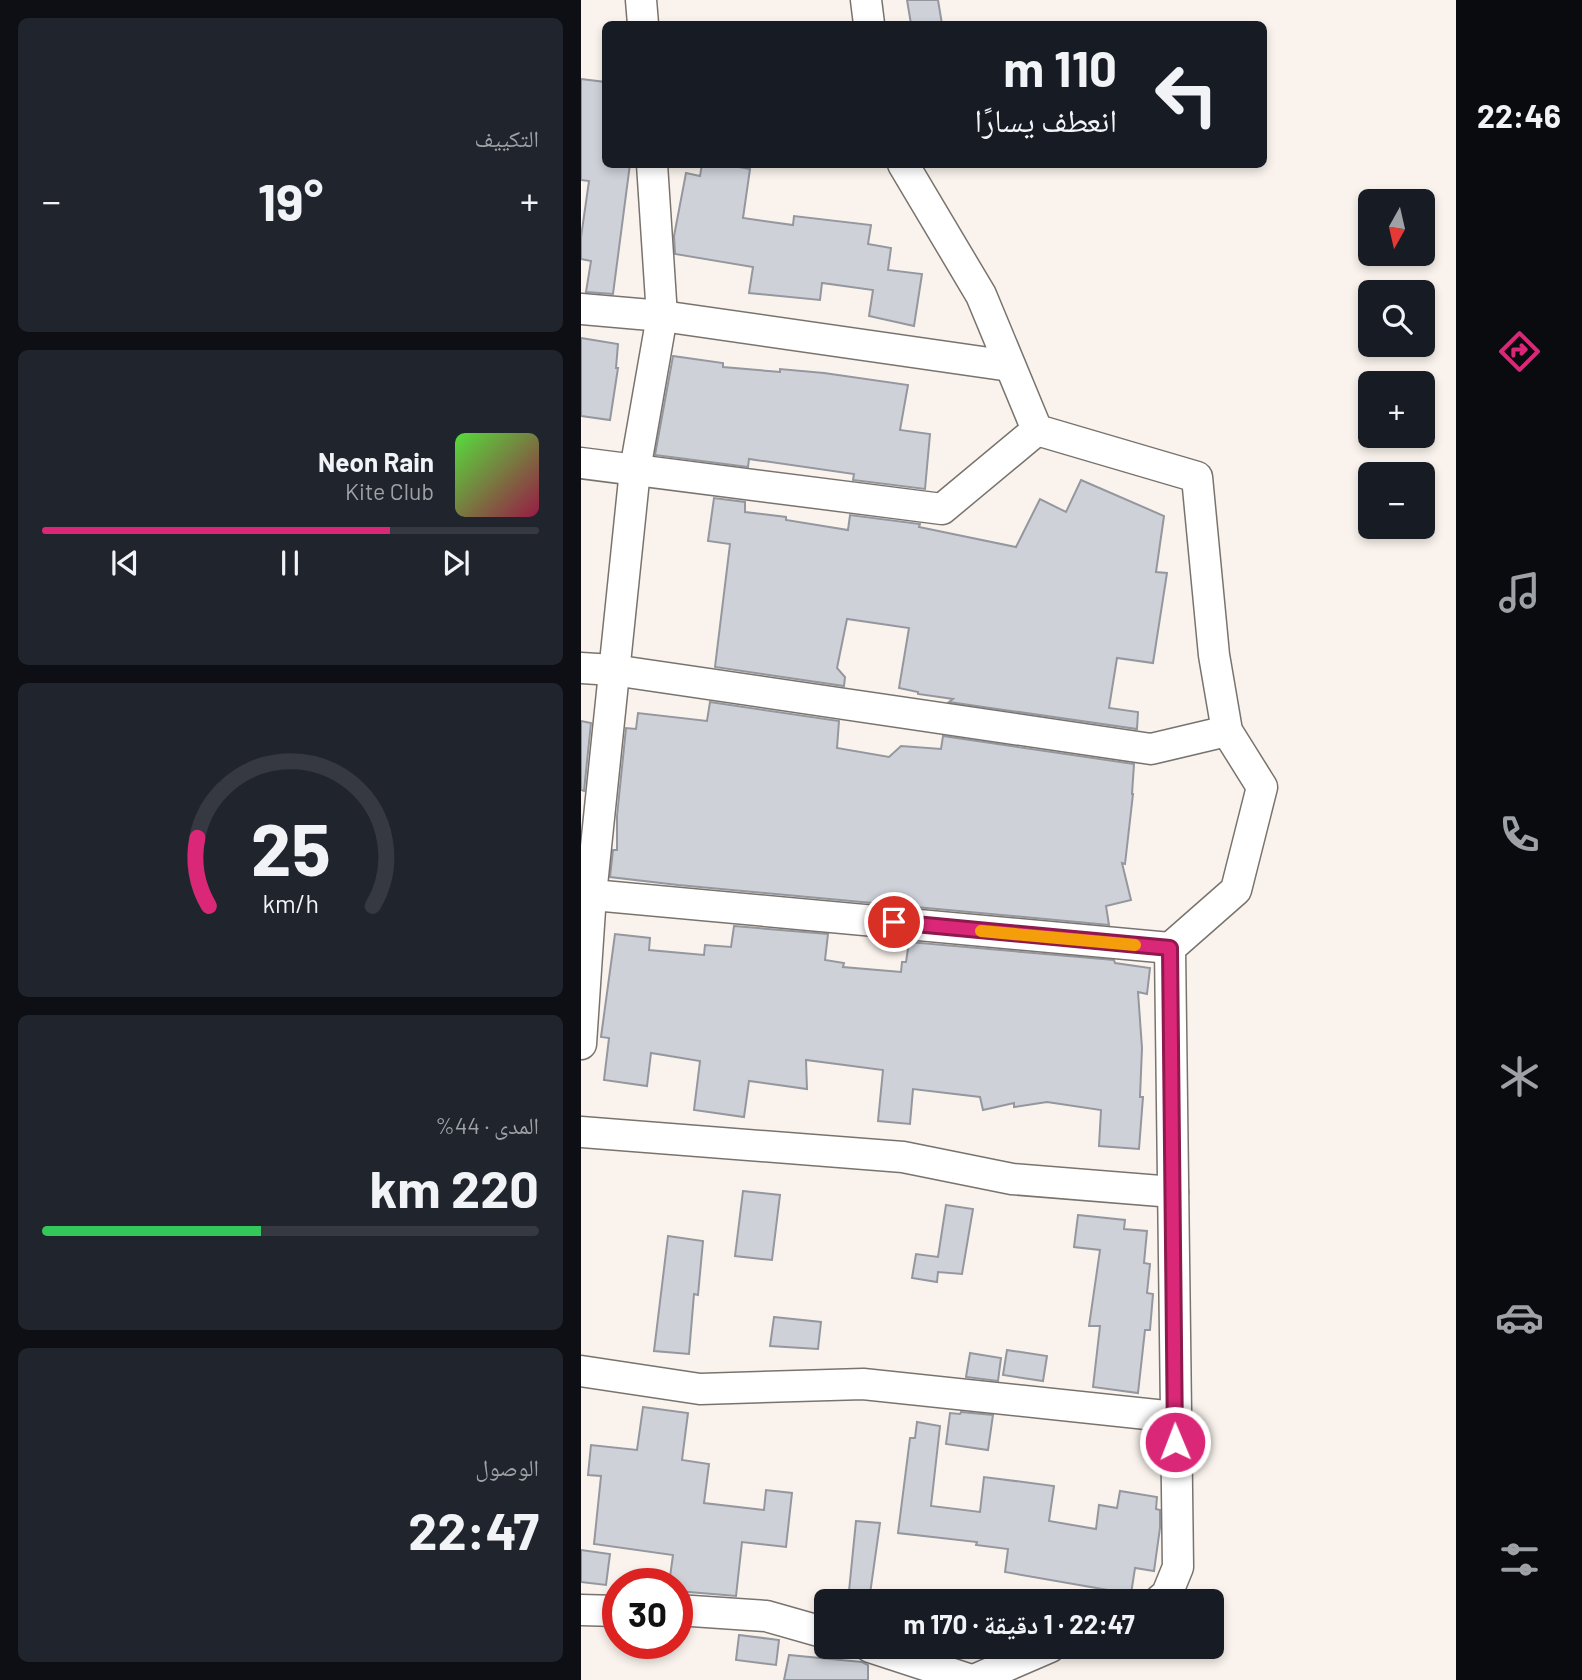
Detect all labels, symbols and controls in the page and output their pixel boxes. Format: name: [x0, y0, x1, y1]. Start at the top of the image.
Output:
text: 110 m: [1003, 38, 1117, 97]
icon: left: [1141, 49, 1232, 140]
text: 22:46: [1477, 96, 1561, 134]
text: انعطف يسارًا: [974, 100, 1117, 138]
text: التكييف: [474, 124, 539, 152]
text: 19°: [258, 169, 323, 231]
text: −: [42, 177, 61, 223]
text: +: [520, 177, 539, 223]
north arrow: [1358, 189, 1435, 266]
map controls: [1358, 189, 1435, 539]
button: search: [1358, 280, 1435, 357]
icon: directions: [1495, 327, 1544, 376]
button: +: [1358, 371, 1435, 448]
text: Neon Rain: [318, 446, 434, 477]
button: −: [1358, 462, 1435, 539]
text: Kite Club: [345, 477, 434, 505]
icon: previous: [106, 544, 144, 582]
icon: pause: [271, 544, 309, 582]
icon: next: [437, 544, 475, 582]
icon: music: [1495, 568, 1544, 617]
text: 25: [250, 803, 331, 891]
icon: phone: [1495, 810, 1544, 859]
text: km/h: [262, 888, 319, 918]
pin: [864, 892, 924, 952]
icon: arrive: [875, 903, 913, 941]
icon: climate: [1495, 1052, 1544, 1101]
text: المدى · 44%: [435, 1111, 539, 1139]
text: 220 km: [370, 1156, 539, 1218]
icon: car: [1495, 1293, 1544, 1342]
position arrow: [1138, 1405, 1212, 1479]
text: الوصول: [475, 1453, 539, 1481]
text: 22:47: [408, 1498, 539, 1560]
icon: filters: [1495, 1535, 1544, 1584]
speed limit sign: 30: [602, 1568, 693, 1659]
text: 22:47 · 1 دقيقة · 170 m: [903, 1608, 1135, 1639]

